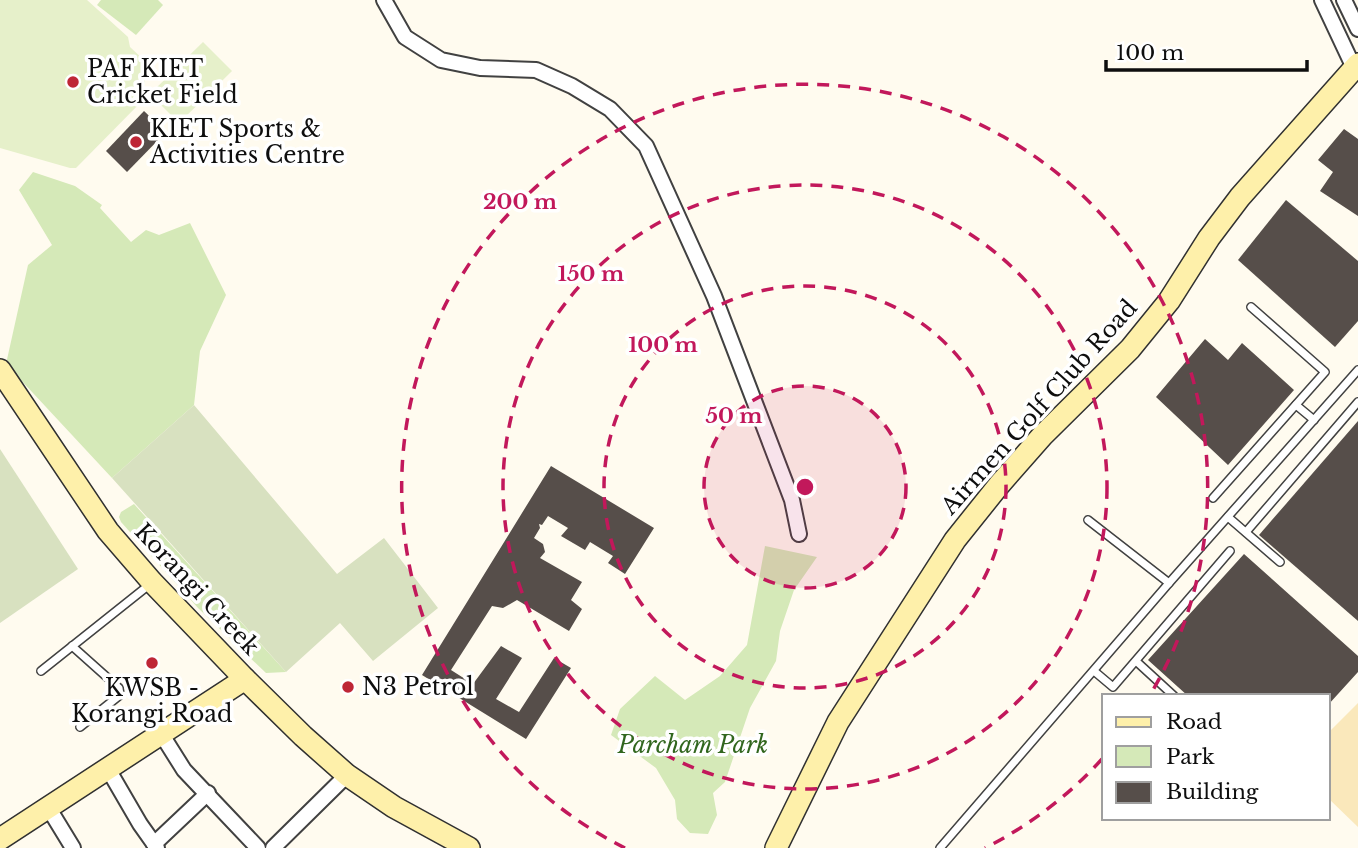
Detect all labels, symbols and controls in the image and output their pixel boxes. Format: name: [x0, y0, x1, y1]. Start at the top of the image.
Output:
scale bar: [1106, 28, 1307, 72]
text: 100 m: [1116, 40, 1184, 66]
place label: PAF KIET Cricket Field: [87, 55, 238, 109]
marker: PAF KIET Cricket Field: [65, 74, 81, 90]
place label: KIET Sports & Activities Centre: [149, 115, 345, 169]
marker: KIET Sports & Activities Centre: [128, 134, 144, 150]
text: 200 m: [483, 189, 557, 215]
text: 150 m: [558, 261, 624, 287]
street label: Airmen Golf Club Road: [934, 294, 1143, 521]
text: 100 m: [628, 332, 698, 358]
text: 50 m: [705, 403, 763, 429]
centre of rings: [793, 475, 817, 499]
street label: Korangi Creek: [129, 517, 266, 661]
marker: KWSB - Korangi Road: [144, 655, 160, 671]
place label: N3 Petrol: [362, 673, 474, 701]
place label: KWSB - Korangi Road: [71, 674, 233, 728]
marker: N3 Petrol: [340, 679, 356, 695]
legend: [1102, 694, 1330, 820]
text: Road: [1166, 709, 1222, 735]
park label: Parcham Park: [617, 731, 768, 759]
text: Park: [1166, 744, 1215, 770]
text: Building: [1166, 779, 1259, 805]

